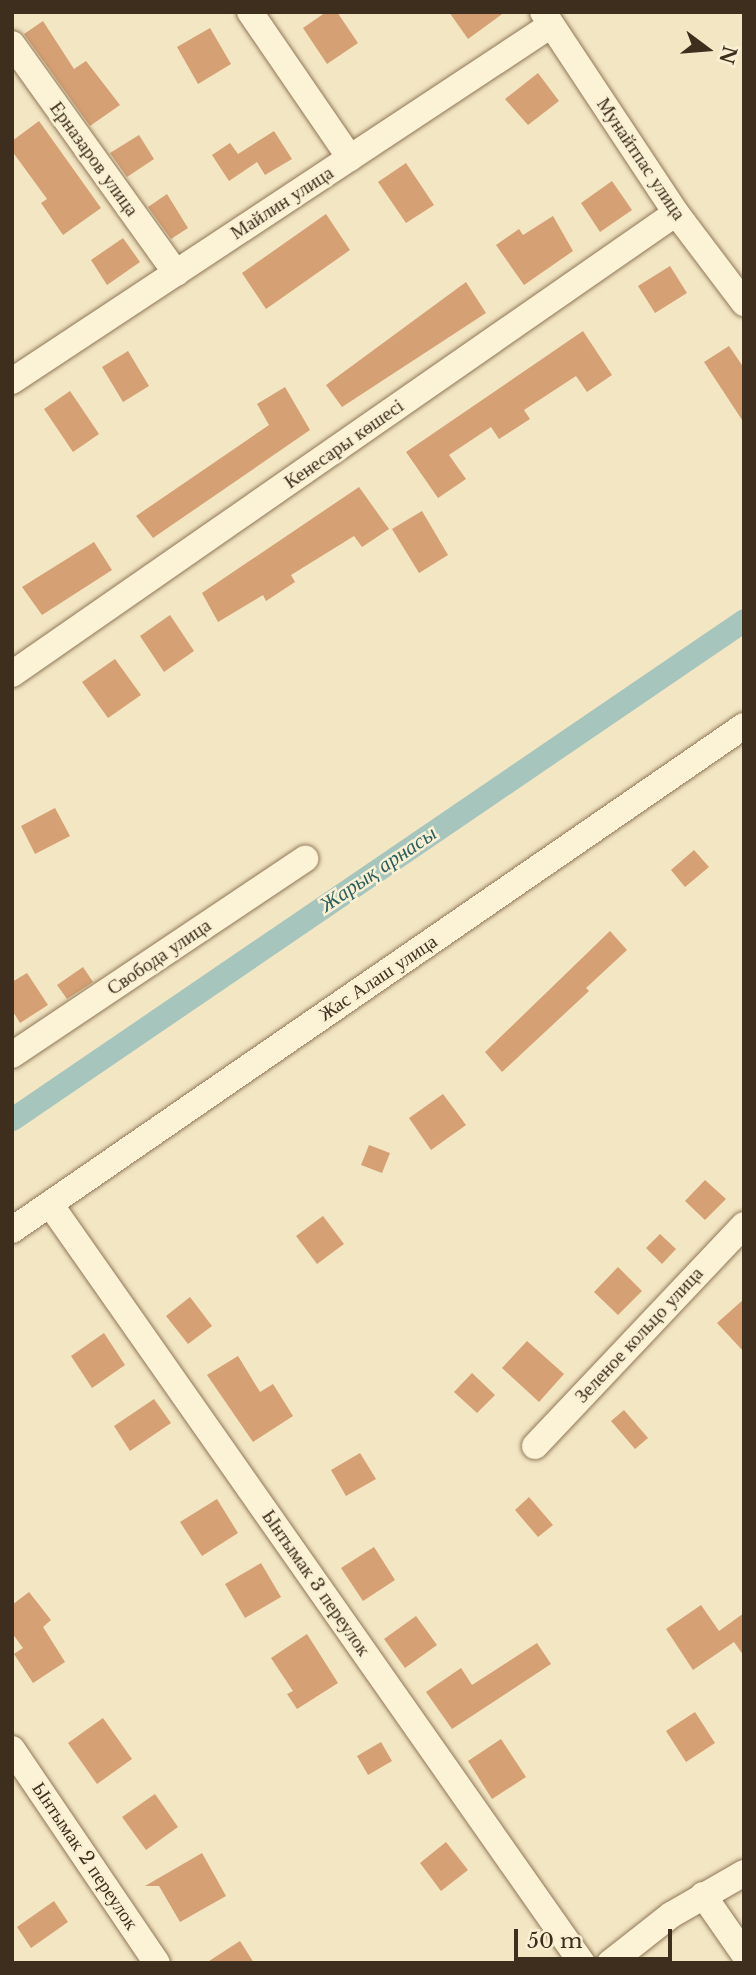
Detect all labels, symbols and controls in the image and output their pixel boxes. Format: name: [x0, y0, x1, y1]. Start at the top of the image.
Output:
north arrow: [672, 14, 742, 84]
text: N: [714, 43, 741, 67]
street label: Мунайтпас улица: [592, 94, 690, 224]
street label: Ерназаров улица: [45, 97, 143, 221]
street label: Майлин улица: [226, 161, 338, 245]
street label: Кенесары көшесі: [280, 394, 408, 494]
water label: Жарық арнасы: [315, 821, 441, 917]
street label: Свобода улица: [103, 914, 215, 1000]
street label: Жас Алаш улица: [315, 930, 441, 1026]
street label: Зеленое кольцо улица: [570, 1262, 708, 1408]
street label: Ынтымак 3 переулок: [257, 1506, 375, 1660]
street label: Ынтымак 2 переулок: [27, 1778, 143, 1934]
scale bar: [518, 1916, 676, 1960]
text: 50 m: [527, 1928, 582, 1954]

